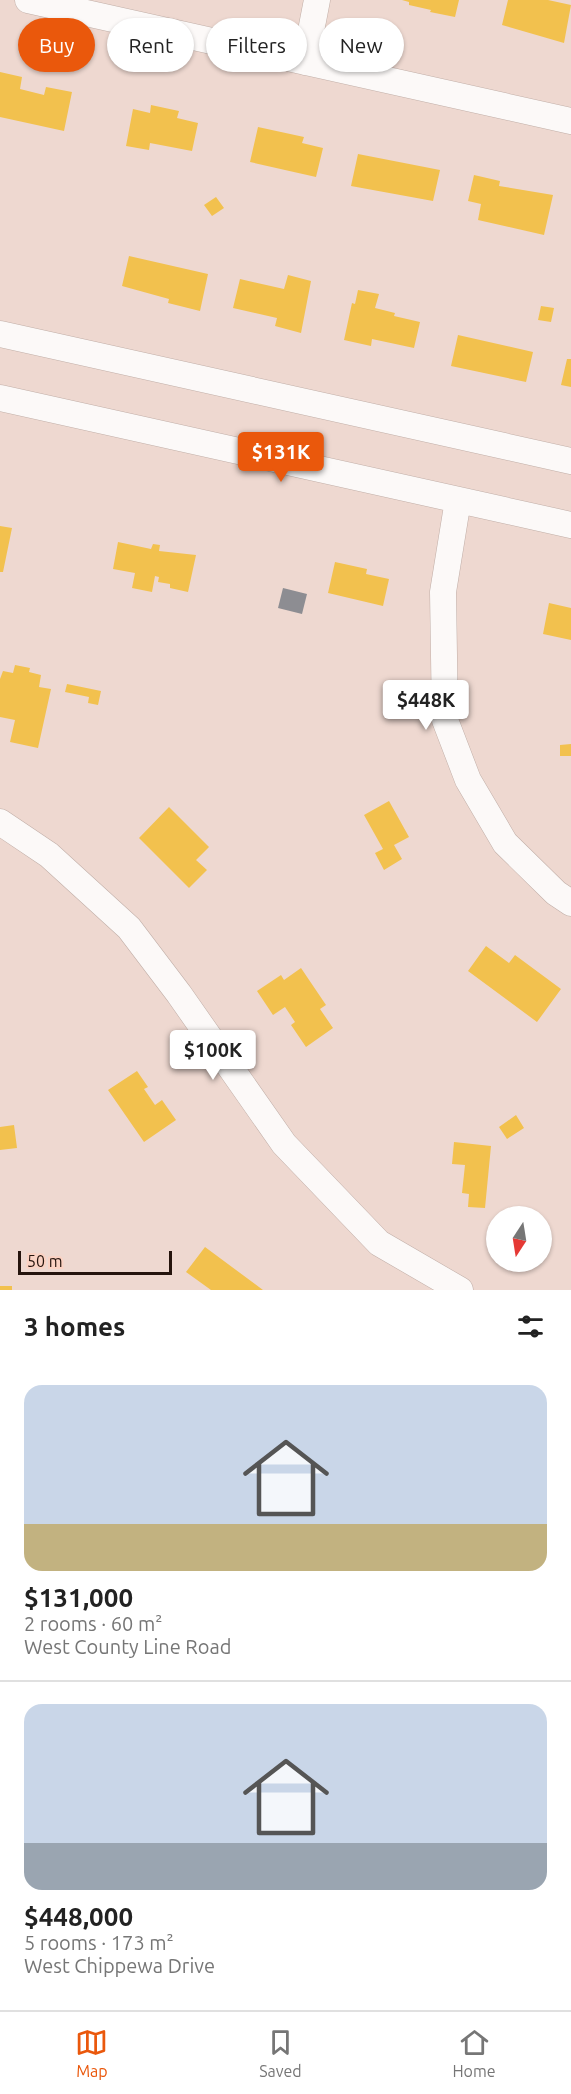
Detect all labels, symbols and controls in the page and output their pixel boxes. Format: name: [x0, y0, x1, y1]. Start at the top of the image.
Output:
chip: Buy: [18, 18, 95, 72]
chip: Rent: [107, 18, 194, 72]
chip: Filters: [206, 18, 307, 72]
chip: New: [319, 18, 404, 72]
pin: $131K: [239, 432, 323, 483]
text: $131K: [252, 440, 310, 463]
pin: $448K: [384, 680, 468, 731]
text: $448K: [397, 688, 455, 711]
pin: $100K: [171, 1030, 255, 1081]
text: $100K: [184, 1038, 242, 1061]
north arrow: [486, 1206, 552, 1272]
map controls: [486, 1206, 552, 1272]
scale bar: [18, 1248, 172, 1276]
text: 50 m: [27, 1252, 63, 1270]
icon: filters: [514, 1310, 547, 1343]
text: 3 homes: [24, 1312, 125, 1341]
icon: home: [232, 1424, 340, 1532]
text: $131,000: [24, 1583, 133, 1612]
text: 2 rooms · 60 m²: [24, 1612, 162, 1635]
text: West County Line Road: [24, 1635, 231, 1658]
icon: home: [232, 1743, 340, 1851]
text: $448,000: [24, 1902, 133, 1931]
text: 5 rooms · 173 m²: [24, 1931, 174, 1954]
text: West Chippewa Drive: [24, 1954, 215, 1977]
tab: Map: [75, 2026, 108, 2080]
tab: Saved: [259, 2026, 302, 2080]
tab: Home: [452, 2026, 496, 2080]

